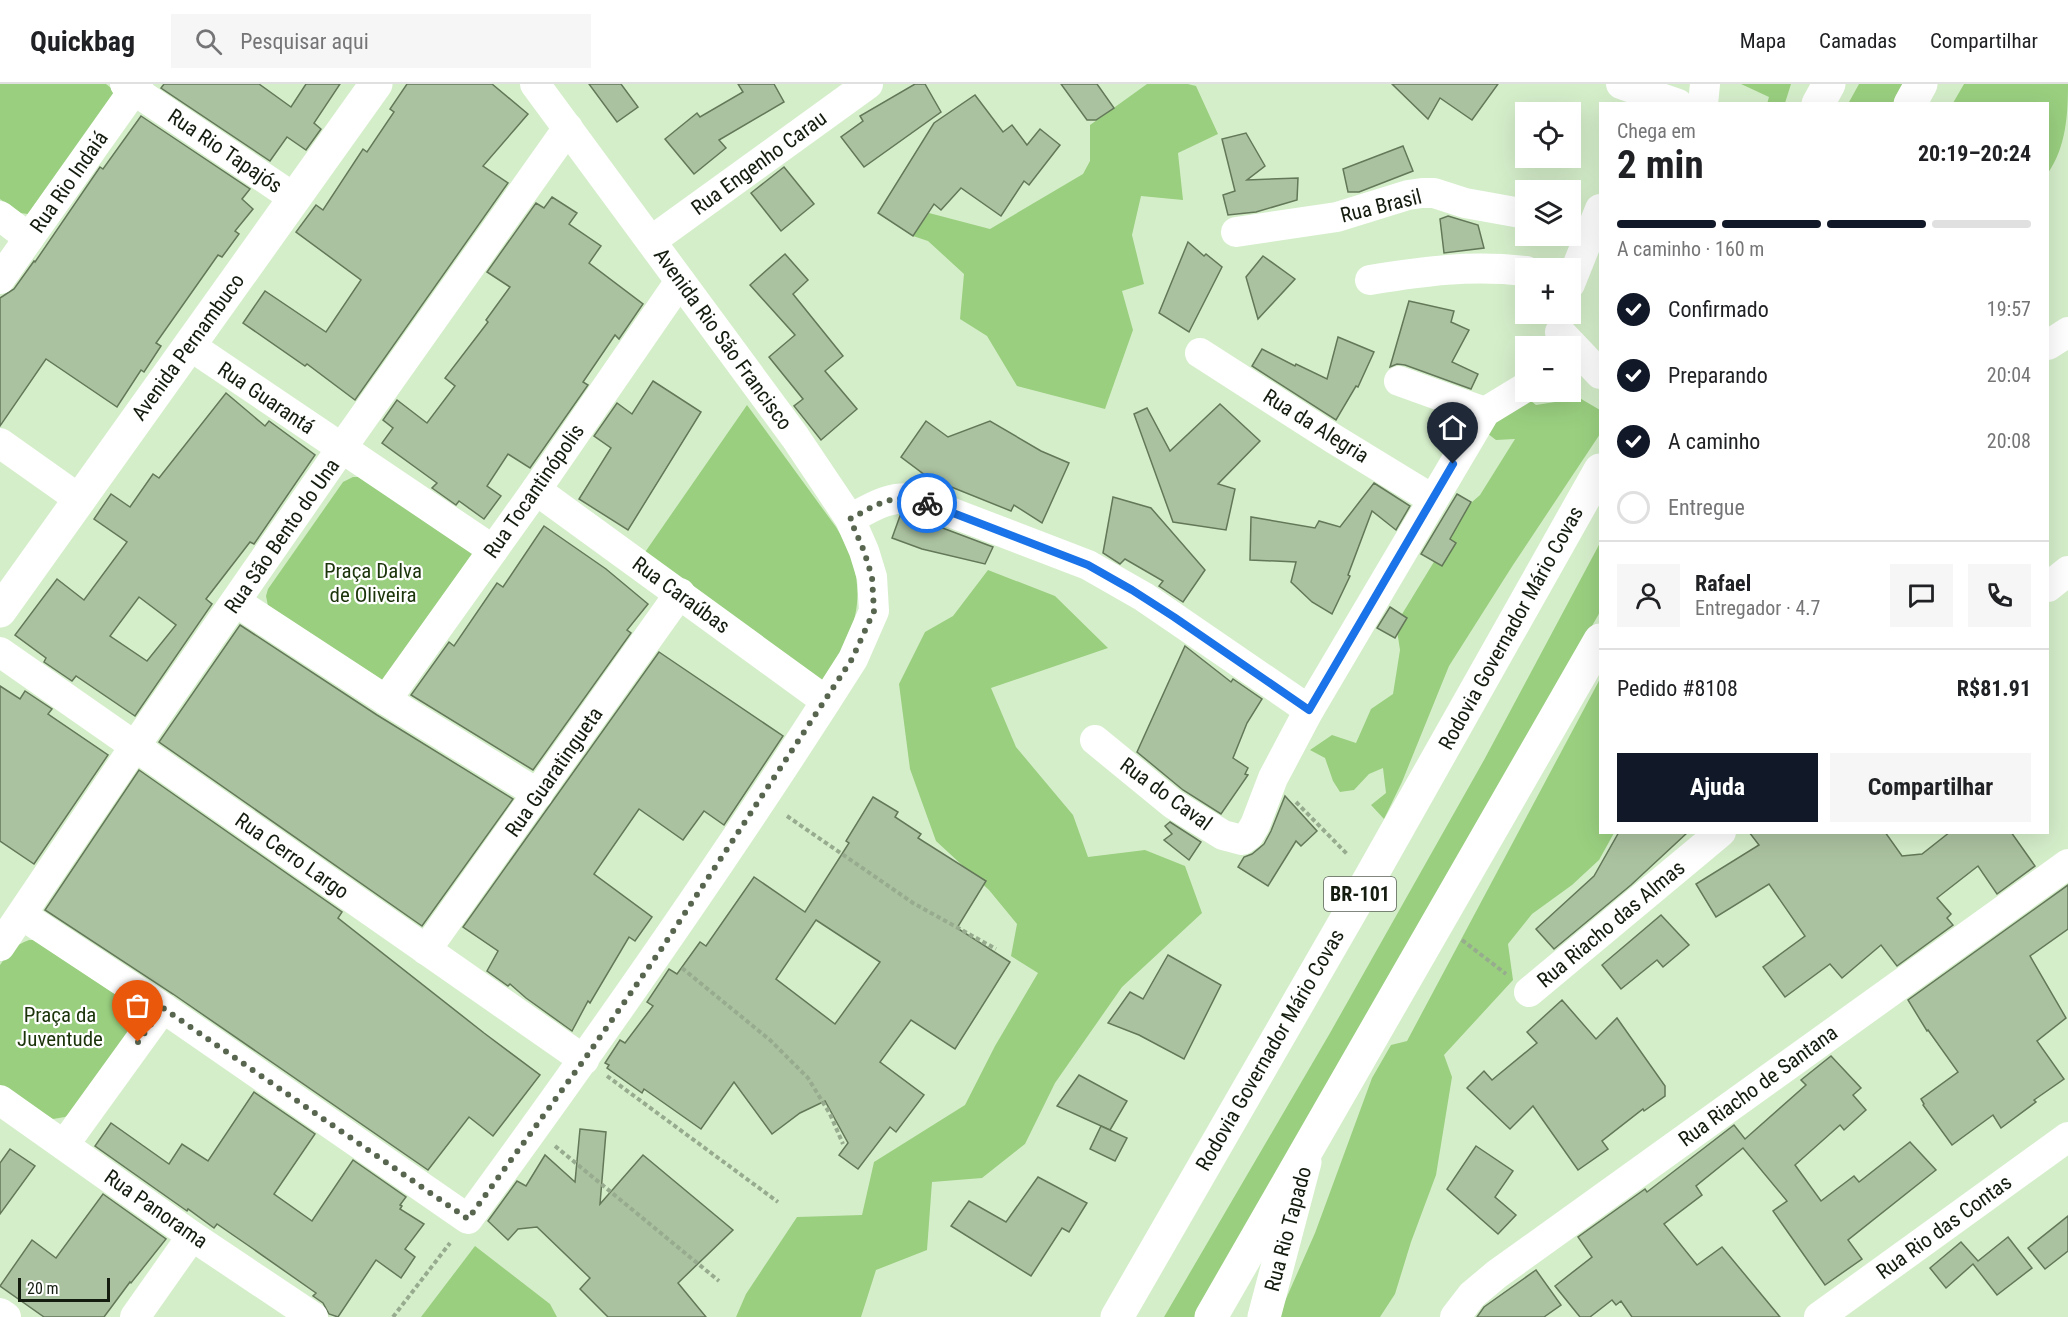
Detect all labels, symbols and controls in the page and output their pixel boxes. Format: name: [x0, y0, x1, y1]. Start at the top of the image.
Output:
search box: [171, 14, 591, 68]
text: Quickbag: [30, 25, 135, 58]
icon: search: [192, 25, 225, 58]
text: Pesquisar aqui: [240, 29, 369, 54]
text: Mapa: [1740, 29, 1786, 53]
text: Camadas: [1819, 29, 1897, 53]
text: Compartilhar: [1930, 29, 2038, 53]
map controls: [1515, 102, 1581, 402]
button: locate: [1515, 102, 1581, 168]
street label: Rua Rio Tapajós: [164, 104, 286, 198]
street label: Rua Engenho Carau: [687, 106, 831, 220]
text: Chega em: [1617, 119, 1696, 143]
street label: Rua Rio Indaiá: [25, 127, 113, 237]
text: 20:19–20:24: [1918, 141, 2031, 166]
text: 2 min: [1617, 142, 1704, 188]
button: layers: [1515, 180, 1581, 246]
street label: Rua Brasil: [1338, 184, 1424, 228]
text: A caminho · 160 m: [1617, 237, 1764, 261]
street label: Avenida Rio São Francisco: [649, 244, 797, 434]
button: +: [1515, 258, 1581, 324]
street label: Avenida Pernambuco: [127, 269, 249, 425]
icon: check: [1617, 293, 1650, 326]
text: Confirmado: [1668, 297, 1769, 322]
text: 19:57: [1987, 297, 2031, 321]
button: −: [1515, 336, 1581, 402]
street label: Rua Guarantá: [213, 357, 319, 439]
icon: check: [1617, 359, 1650, 392]
text: Preparando: [1668, 363, 1768, 388]
text: 20:04: [1987, 363, 2031, 387]
street label: Rua da Alegria: [1259, 384, 1373, 468]
pin: [1427, 402, 1478, 464]
icon: home: [1436, 411, 1469, 444]
street label: Rua Tocantinópolis: [479, 419, 589, 563]
icon: check: [1617, 425, 1650, 458]
text: A caminho: [1668, 429, 1760, 454]
text: 20:08: [1987, 429, 2031, 453]
street label: Rua São Bento do Una: [220, 454, 344, 618]
courier: [897, 473, 957, 533]
icon: bike: [911, 487, 944, 520]
text: Entregue: [1668, 495, 1745, 520]
street label: Rodovia Governador Mário Covas: [1434, 502, 1588, 754]
street label: Rua Caraúbas: [628, 552, 734, 638]
park label: Praça Dalva de Oliveira: [324, 559, 422, 607]
button: person: [1617, 564, 1680, 627]
button: chat: [1890, 564, 1953, 627]
button: phone: [1968, 564, 2031, 627]
text: Rafael: [1695, 571, 1751, 596]
text: Entregador · 4.7: [1695, 596, 1820, 620]
text: Pedido #8108: [1617, 676, 1738, 701]
text: R$81.91: [1957, 676, 2031, 701]
street label: Rua Guaratingueta: [500, 703, 608, 841]
street label: Rua do Caval: [1115, 753, 1217, 835]
button: Ajuda: [1617, 753, 1818, 822]
button: Compartilhar: [1830, 753, 2031, 822]
street label: Rua Cerro Largo: [231, 808, 353, 904]
street label: Rua Riacho das Almas: [1533, 855, 1689, 993]
road number: BR-101: [1324, 877, 1396, 911]
street label: Rodovia Governador Mário Covas: [1191, 925, 1349, 1175]
pin: [112, 980, 163, 1042]
icon: bag: [121, 989, 154, 1022]
park label: Praça da Juventude: [17, 1003, 103, 1051]
street label: Rua Riacho de Santana: [1674, 1020, 1842, 1152]
street label: Rua Rio Tapado: [1260, 1164, 1316, 1294]
street label: Rua Panorama: [100, 1165, 212, 1253]
street label: Rua Rio das Contas: [1872, 1170, 2016, 1284]
scale bar: [18, 1275, 110, 1302]
text: 20 m: [27, 1279, 59, 1298]

